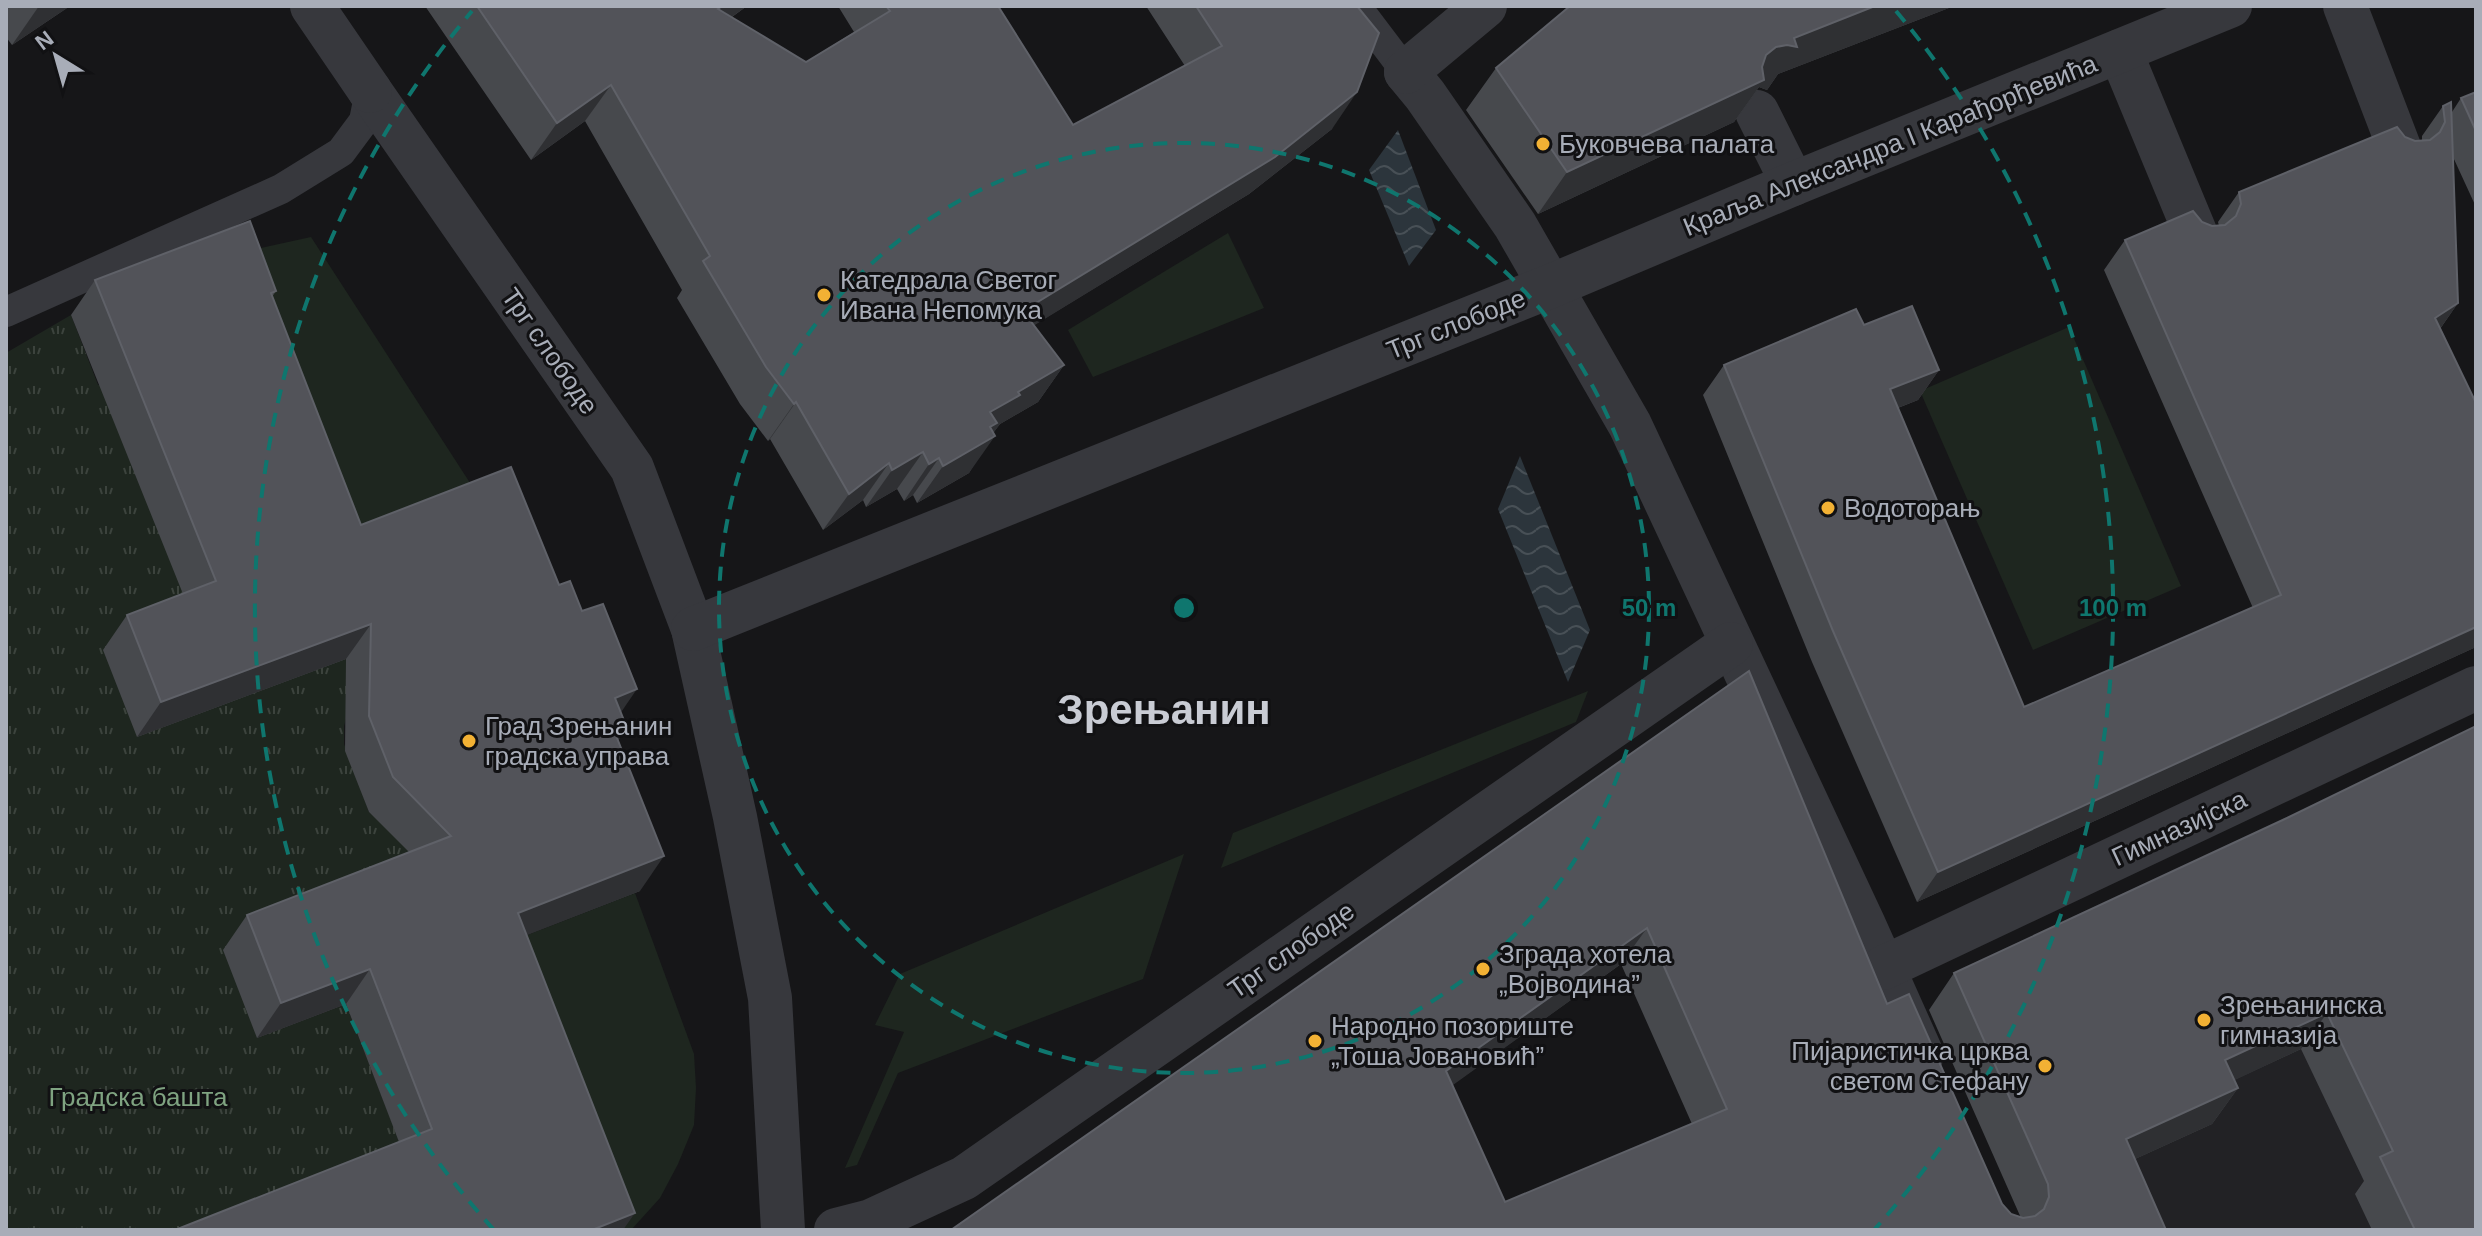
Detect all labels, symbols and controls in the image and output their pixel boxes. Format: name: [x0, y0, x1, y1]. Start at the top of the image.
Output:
north arrow: [16, 16, 96, 96]
text: N: [30, 26, 58, 55]
street label: Краља Александра I Карађорђевића: [1679, 48, 2102, 242]
place label: Буковчева палата: [1559, 129, 1775, 159]
marker: Буковчева палата: [1534, 135, 1552, 153]
place label: Катедрала Светог Ивана Непомука: [840, 265, 1057, 325]
street label: Трг слободе: [496, 282, 604, 420]
street label: Трг слободе: [1382, 283, 1530, 365]
marker: Катедрала Светог Ивана Непомука: [815, 286, 833, 304]
place label: Водоторањ: [1844, 493, 1980, 523]
marker: Водоторањ: [1819, 499, 1837, 517]
centre of rings: [1170, 594, 1198, 622]
text: 50 m: [1622, 594, 1676, 621]
text: 100 m: [2079, 594, 2147, 621]
district label: Зрењанин: [1057, 686, 1271, 733]
place label: Град Зрењанин градска управа: [485, 711, 672, 771]
marker: Град Зрењанин градска управа: [460, 732, 478, 750]
street label: Гимназијска: [2107, 784, 2252, 872]
street label: Трг слободе: [1222, 896, 1360, 1004]
place label: Зграда хотела „Војводина”: [1499, 939, 1672, 999]
marker: Зграда хотела „Војводина”: [1474, 960, 1492, 978]
place label: Зрењанинска гимназија: [2220, 990, 2383, 1050]
place label: Народно позориште „Тоша Јовановић”: [1331, 1011, 1574, 1071]
marker: Зрењанинска гимназија: [2195, 1011, 2213, 1029]
marker: Народно позориште „Тоша Јовановић”: [1306, 1032, 1324, 1050]
place label: Пијаристичка црква светом Стефану: [1791, 1036, 2030, 1096]
marker: Пијаристичка црква светом Стефану: [2036, 1057, 2054, 1075]
park label: Градска башта: [48, 1082, 228, 1112]

